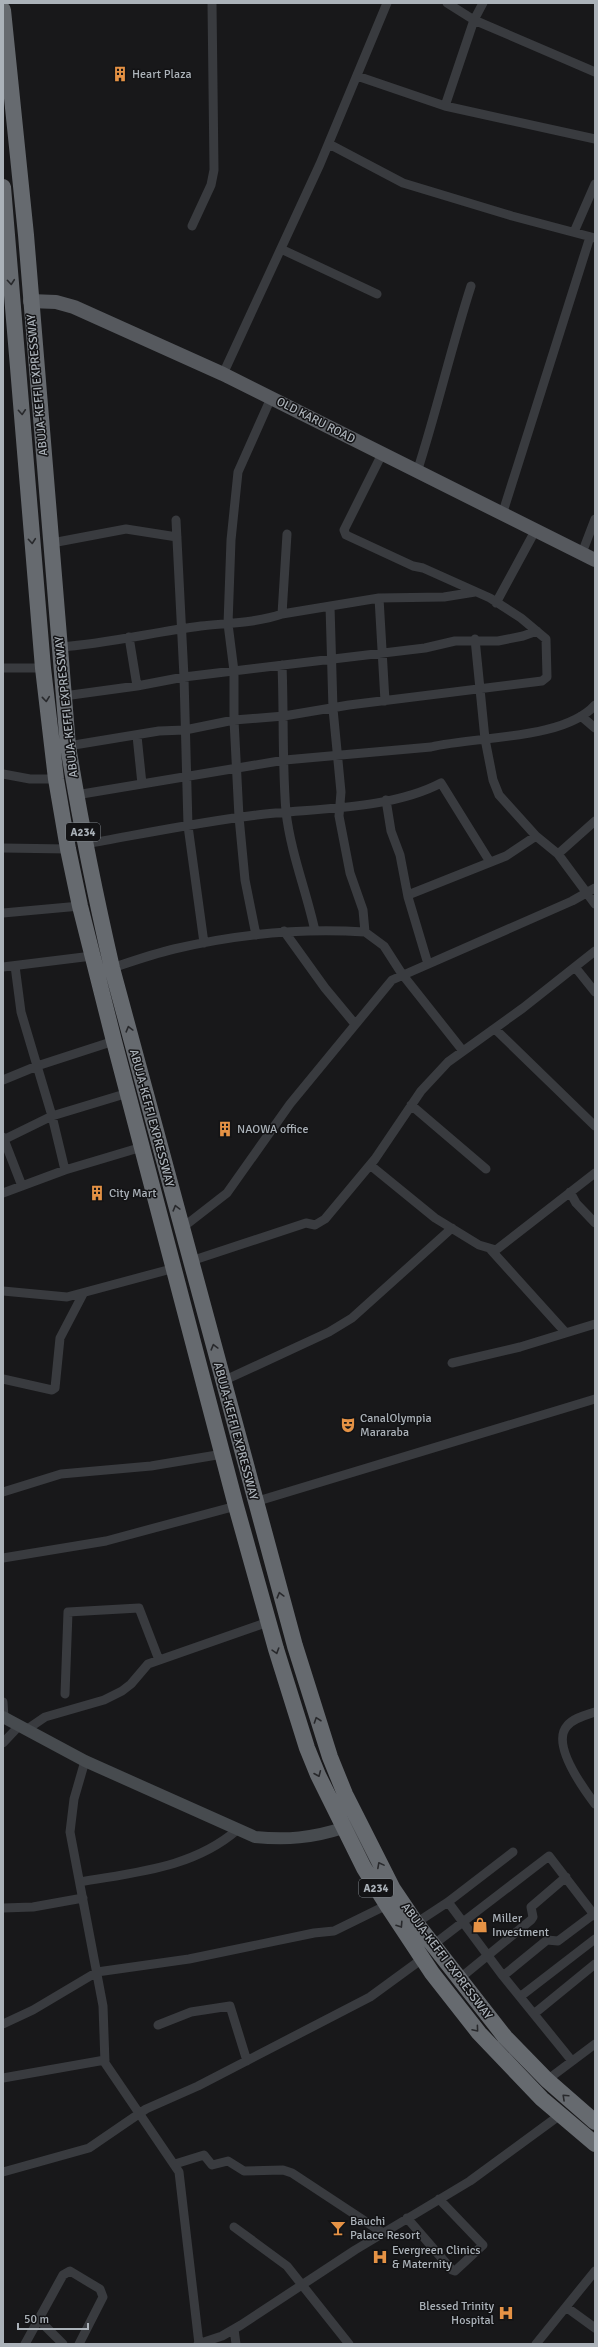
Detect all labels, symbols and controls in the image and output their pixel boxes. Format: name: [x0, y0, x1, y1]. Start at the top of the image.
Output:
building icon: Heart Plaza: [111, 65, 129, 83]
place label: Heart Plaza: [132, 67, 192, 82]
one-way arrow: [7, 279, 16, 285]
street label: ABUJA-KEFFI EXPRESSWAY: [24, 314, 51, 456]
street label: OLD KARU ROAD: [274, 394, 358, 447]
one-way arrow: [17, 409, 26, 415]
one-way arrow: [28, 538, 37, 544]
street label: ABUJA-KEFFI EXPRESSWAY: [52, 636, 81, 778]
one-way arrow: [42, 696, 51, 702]
road number: A234: [66, 823, 100, 841]
one-way arrow: [125, 1025, 133, 1032]
street label: ABUJA-KEFFI EXPRESSWAY: [126, 1048, 177, 1189]
building icon: NAOWA office: [216, 1120, 234, 1138]
place label: NAOWA office: [237, 1122, 308, 1137]
building icon: City Mart: [88, 1184, 106, 1202]
place label: City Mart: [109, 1186, 157, 1201]
one-way arrow: [173, 1205, 181, 1212]
one-way arrow: [210, 1344, 218, 1351]
street label: ABUJA-KEFFI EXPRESSWAY: [210, 1361, 261, 1502]
place label: CanalOlympia Mararaba: [360, 1411, 432, 1440]
theatre icon: CanalOlympia Mararaba: [339, 1416, 357, 1434]
one-way arrow: [277, 1591, 285, 1598]
one-way arrow: [271, 1647, 280, 1654]
one-way arrow: [313, 1717, 322, 1724]
one-way arrow: [313, 1769, 321, 1777]
one-way arrow: [377, 1862, 385, 1869]
road number: A234: [359, 1879, 393, 1897]
street label: ABUJA-KEFFI EXPRESSWAY: [398, 1900, 495, 2023]
place label: Miller Investment: [492, 1911, 549, 1940]
shop icon: Miller Investment: [471, 1916, 489, 1934]
one-way arrow: [395, 1920, 402, 1927]
one-way arrow: [472, 2025, 479, 2032]
one-way arrow: [562, 2094, 570, 2102]
place label: Bauchi Palace Resort: [350, 2214, 420, 2243]
bar icon: Bauchi Palace Resort: [329, 2219, 347, 2237]
place label: Evergreen Clinics & Maternity: [392, 2243, 481, 2272]
hospital icon: Evergreen Clinics & Maternity: [371, 2248, 389, 2266]
place label: Blessed Trinity Hospital: [419, 2299, 494, 2328]
hospital icon: Blessed Trinity Hospital: [497, 2304, 515, 2322]
scale bar: [18, 2305, 88, 2331]
text: 50 m: [24, 2312, 49, 2327]

